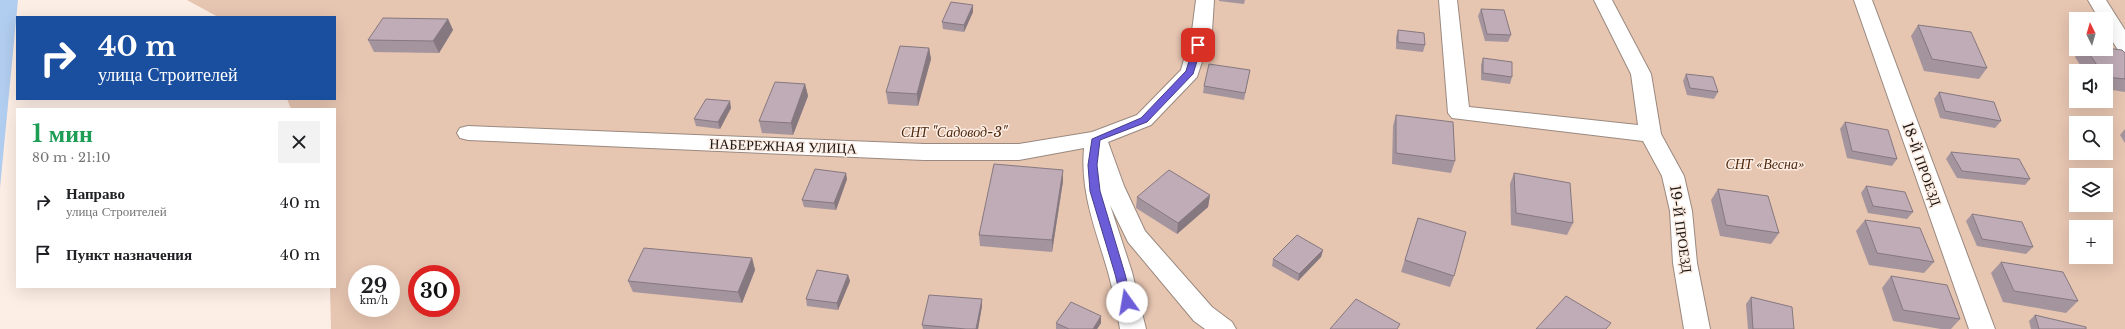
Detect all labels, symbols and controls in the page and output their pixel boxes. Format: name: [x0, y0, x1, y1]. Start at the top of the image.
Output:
north arrow: [2069, 12, 2113, 56]
map controls: [2069, 12, 2113, 264]
pin: [1181, 28, 1215, 62]
text: 40 m: [98, 29, 176, 64]
icon: right: [32, 32, 84, 84]
icon: arrive: [1187, 34, 1209, 56]
text: улица Строителей: [98, 64, 238, 86]
button: sound: [2069, 64, 2113, 108]
button: search: [2069, 116, 2113, 160]
text: 1 мин: [32, 119, 93, 148]
street label: 18-Й ПРОЕЗД: [1899, 120, 1946, 209]
button: close: [278, 121, 320, 163]
park label: СНТ "Садовод-3": [901, 123, 1008, 141]
street label: НАБЕРЕЖНАЯ УЛИЦА: [709, 134, 858, 158]
text: 80 m · 21:10: [32, 149, 111, 166]
park label: СНТ «Весна»: [1725, 155, 1805, 173]
button: layers: [2069, 168, 2113, 212]
text: Направо: [66, 184, 125, 203]
street label: 19-Й ПРОЕЗД: [1666, 184, 1696, 274]
icon: right: [32, 191, 54, 213]
text: 40 m: [280, 193, 320, 212]
text: улица Строителей: [66, 203, 167, 220]
button: +: [2069, 220, 2113, 264]
icon: arrive: [32, 243, 54, 265]
text: Пункт назначения: [66, 245, 192, 264]
text: 40 m: [280, 245, 320, 264]
speed limit sign: 30: [408, 265, 460, 317]
text: 29: [361, 274, 387, 298]
position arrow: [1106, 281, 1148, 323]
text: km/h: [360, 294, 388, 307]

